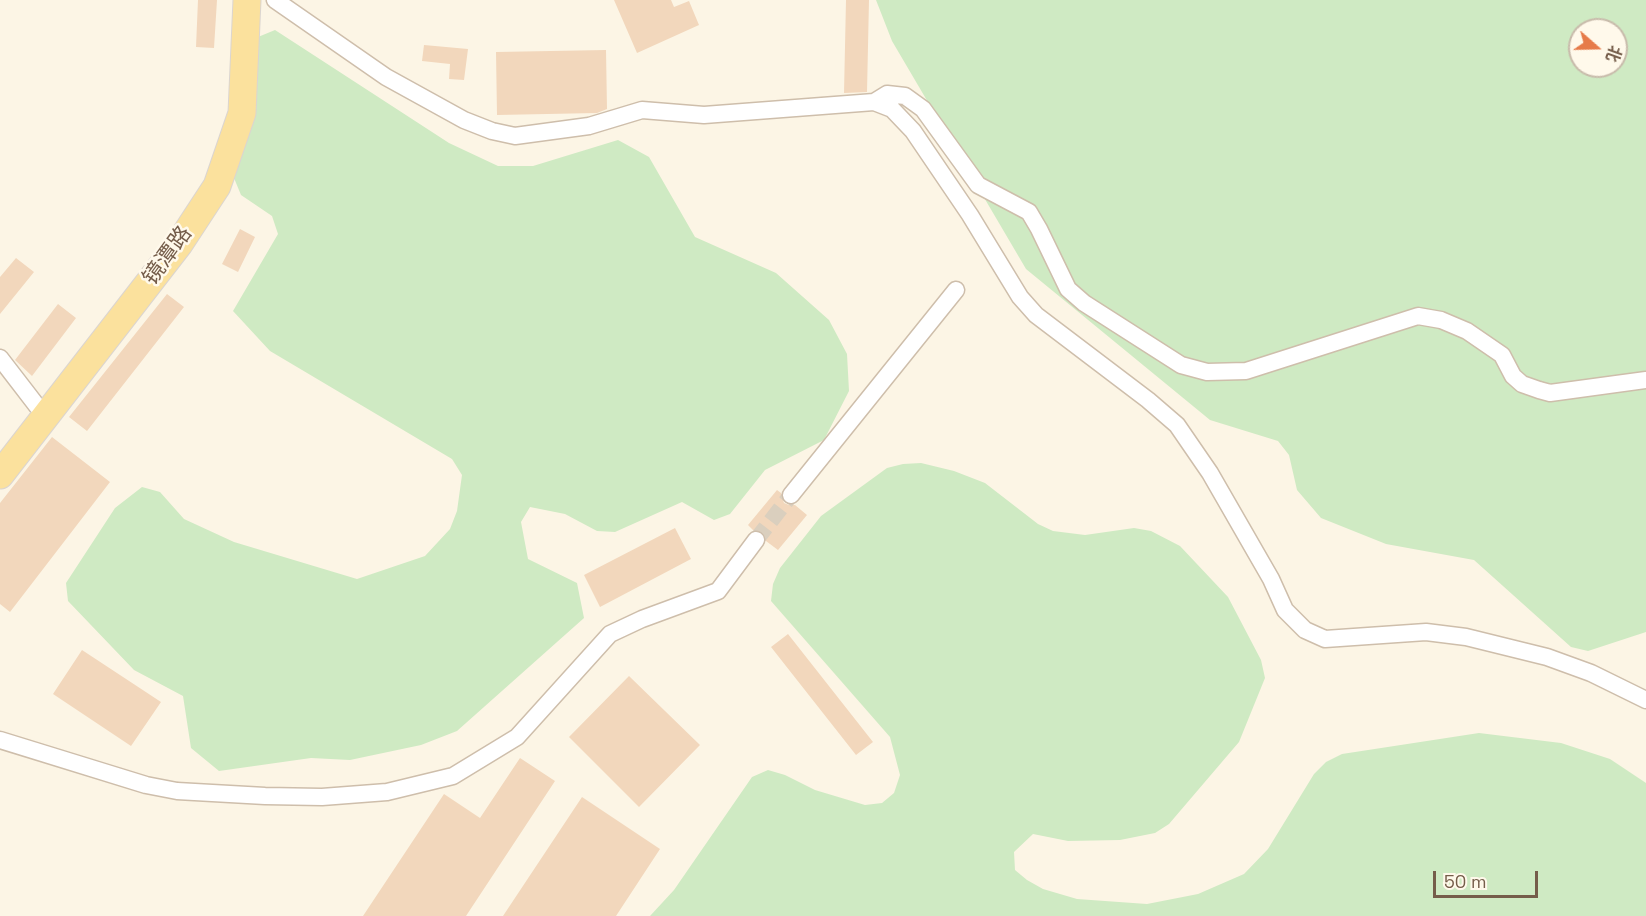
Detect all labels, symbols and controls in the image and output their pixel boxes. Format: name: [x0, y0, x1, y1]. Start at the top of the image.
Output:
north arrow: [1568, 18, 1628, 78]
text: 北: [1601, 43, 1626, 65]
street label: 镜潭路: [138, 222, 198, 290]
scale bar: [1436, 859, 1541, 897]
text: 50 m: [1444, 870, 1486, 893]

